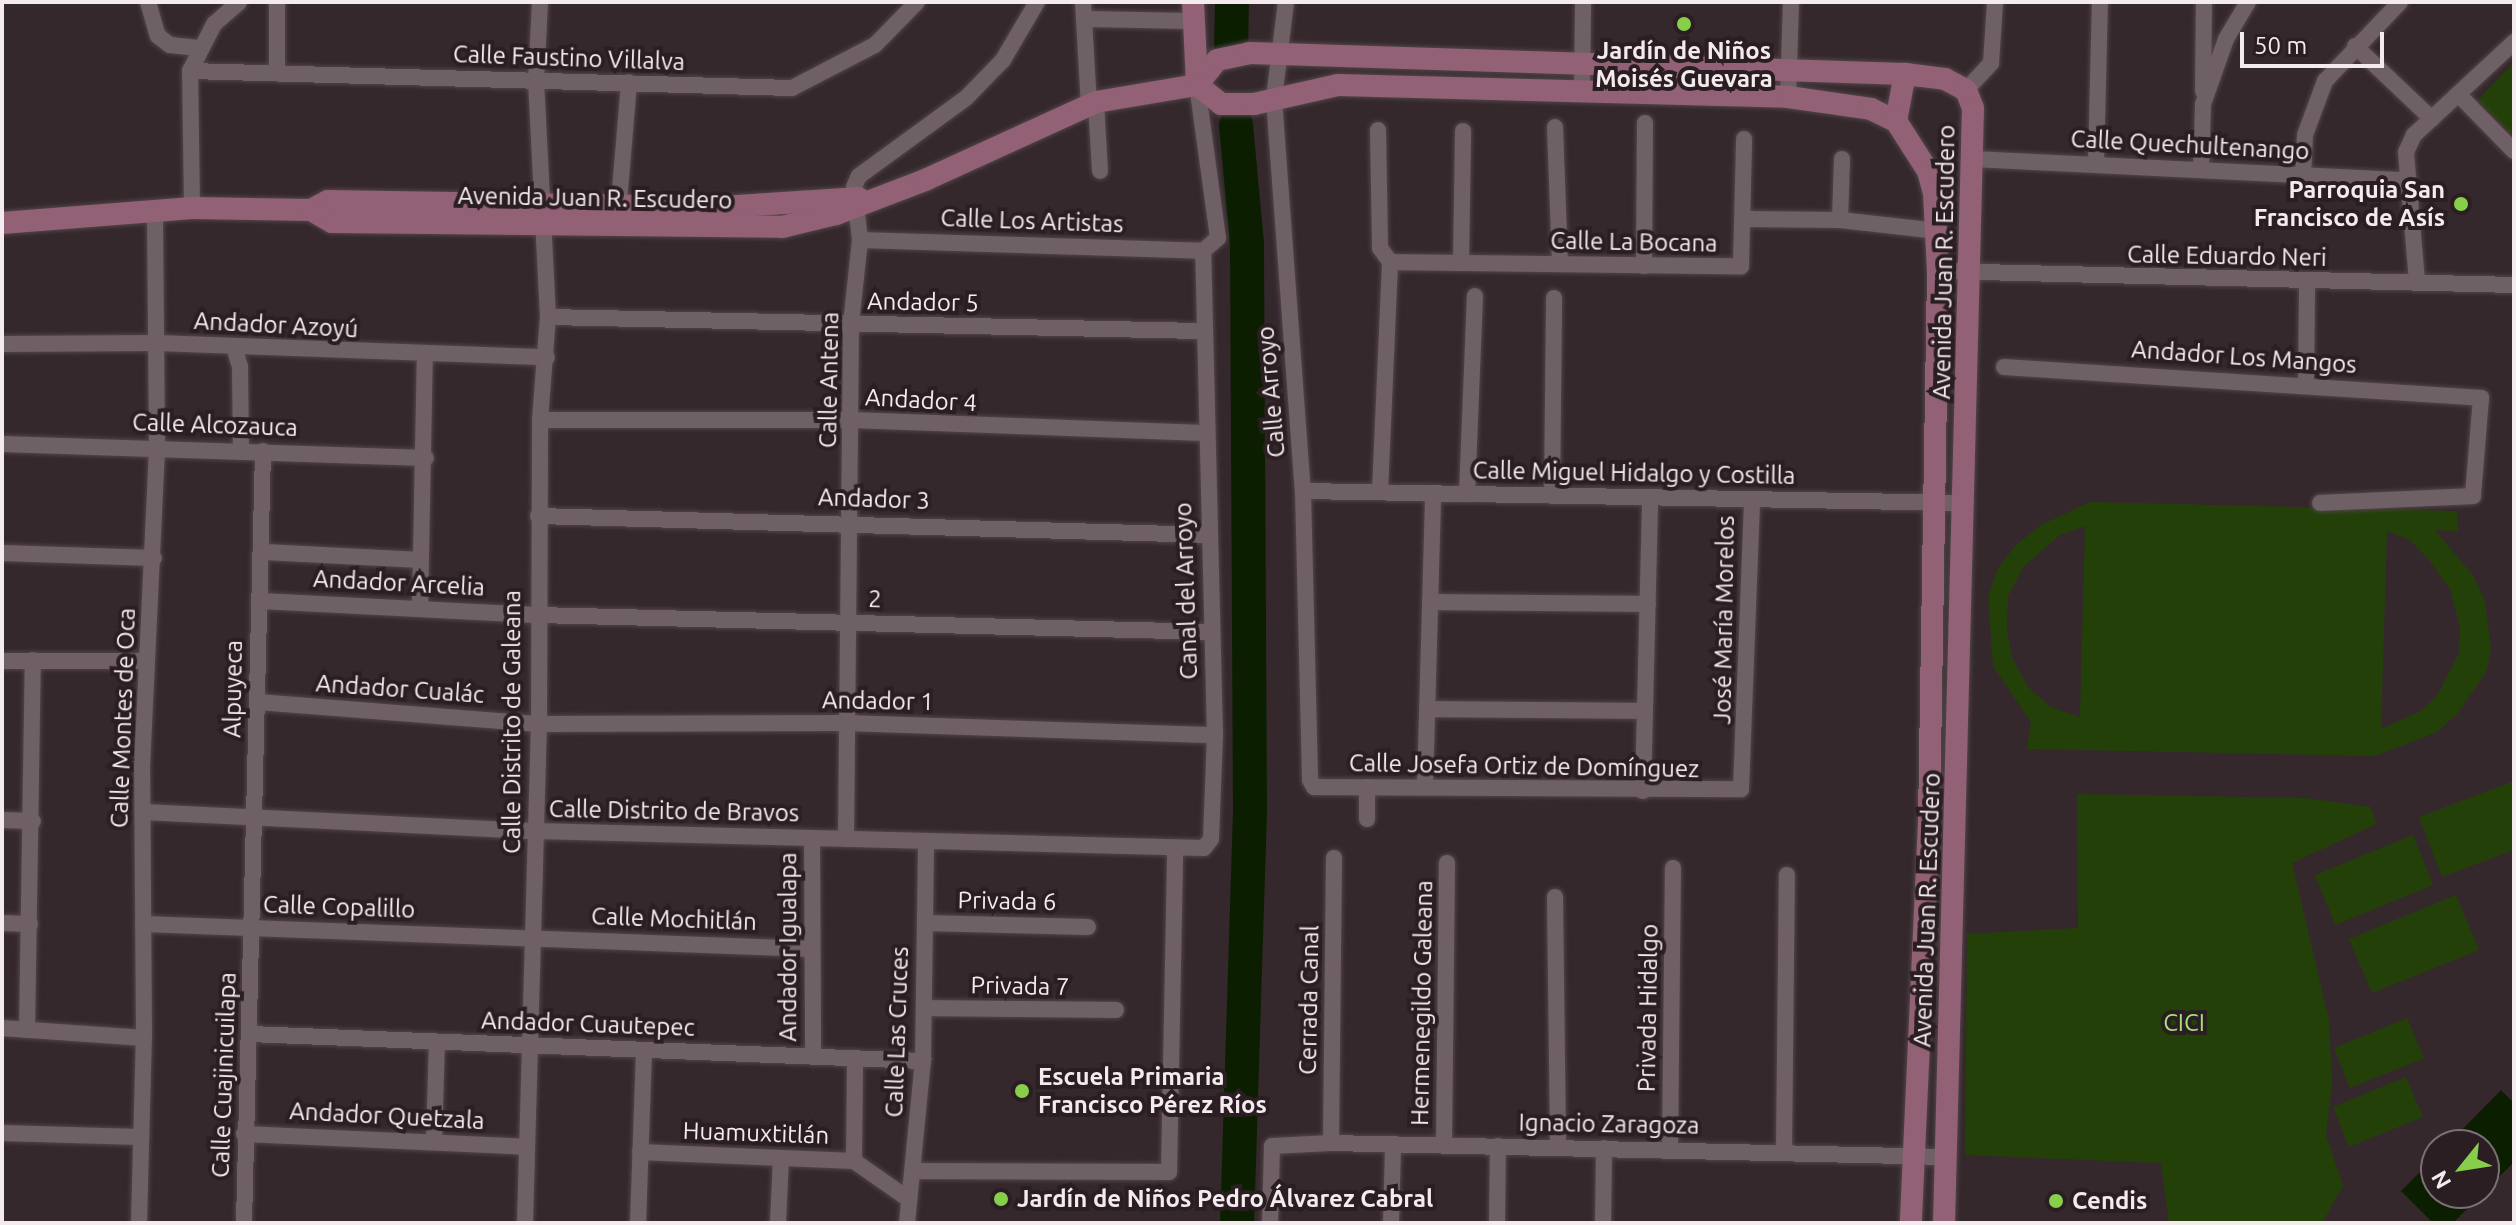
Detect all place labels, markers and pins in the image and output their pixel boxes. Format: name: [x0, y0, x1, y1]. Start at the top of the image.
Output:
marker: Jardín de Niños Moisés Guevara: [1675, 15, 1693, 33]
place label: Jardín de Niños Moisés Guevara: [1595, 37, 1773, 93]
place label: Parroquia San Francisco de Asís: [2254, 176, 2445, 232]
marker: Parroquia San Francisco de Asís: [2452, 195, 2470, 213]
place label: Escuela Primaria Francisco Pérez Ríos: [1038, 1063, 1267, 1119]
marker: Escuela Primaria Francisco Pérez Ríos: [1013, 1082, 1031, 1100]
place label: Jardín de Niños Pedro Álvarez Cabral: [1017, 1185, 1433, 1213]
place label: Cendis: [2072, 1187, 2147, 1215]
marker: Jardín de Niños Pedro Álvarez Cabral: [992, 1190, 1010, 1208]
marker: Cendis: [2047, 1192, 2065, 1210]

